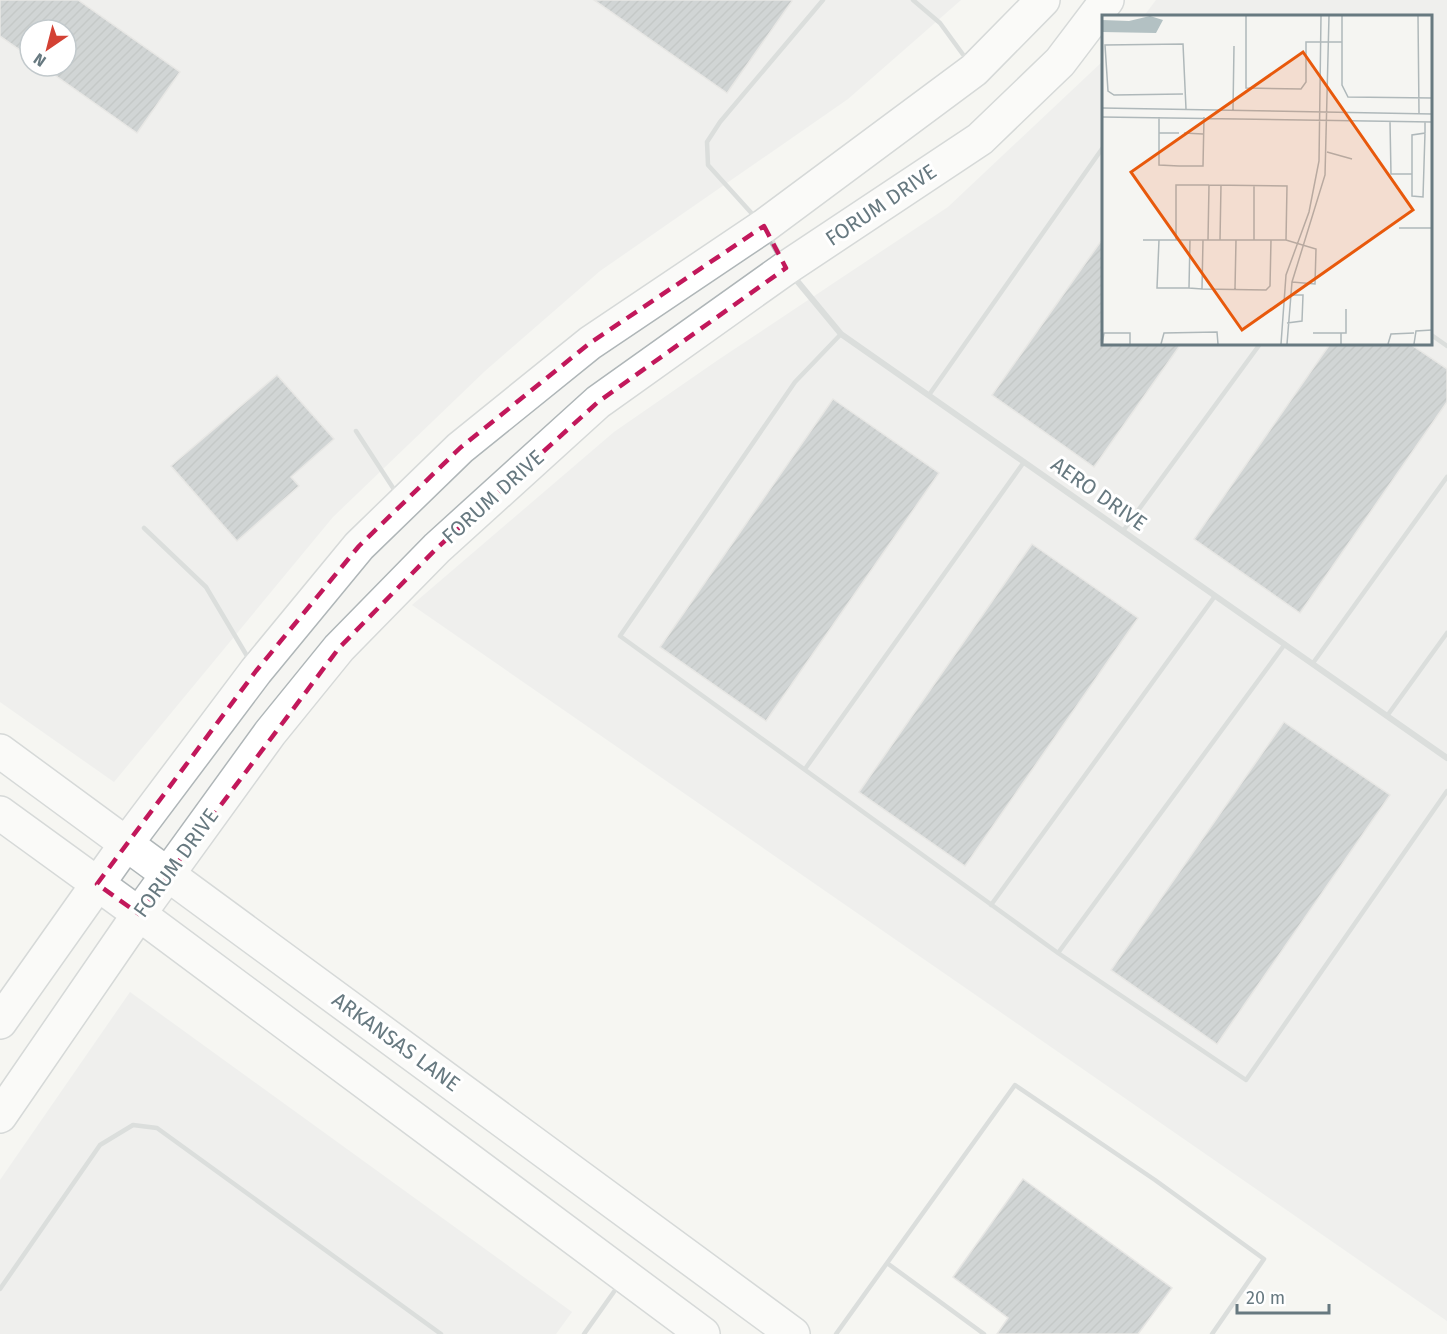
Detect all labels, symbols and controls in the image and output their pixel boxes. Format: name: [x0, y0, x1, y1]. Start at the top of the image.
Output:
inset map: [1102, 15, 1432, 345]
north arrow: [18, 18, 78, 78]
text: N: [30, 49, 49, 71]
street label: FORUM DRIVE: [821, 158, 941, 252]
street label: FORUM DRIVE: [437, 444, 549, 550]
street label: AERO DRIVE: [1046, 451, 1152, 537]
street label: FORUM DRIVE: [128, 804, 224, 922]
street label: ARKANSAS LANE: [327, 987, 465, 1097]
scale bar: [1237, 1277, 1328, 1315]
text: 20 m: [1246, 1287, 1285, 1309]

